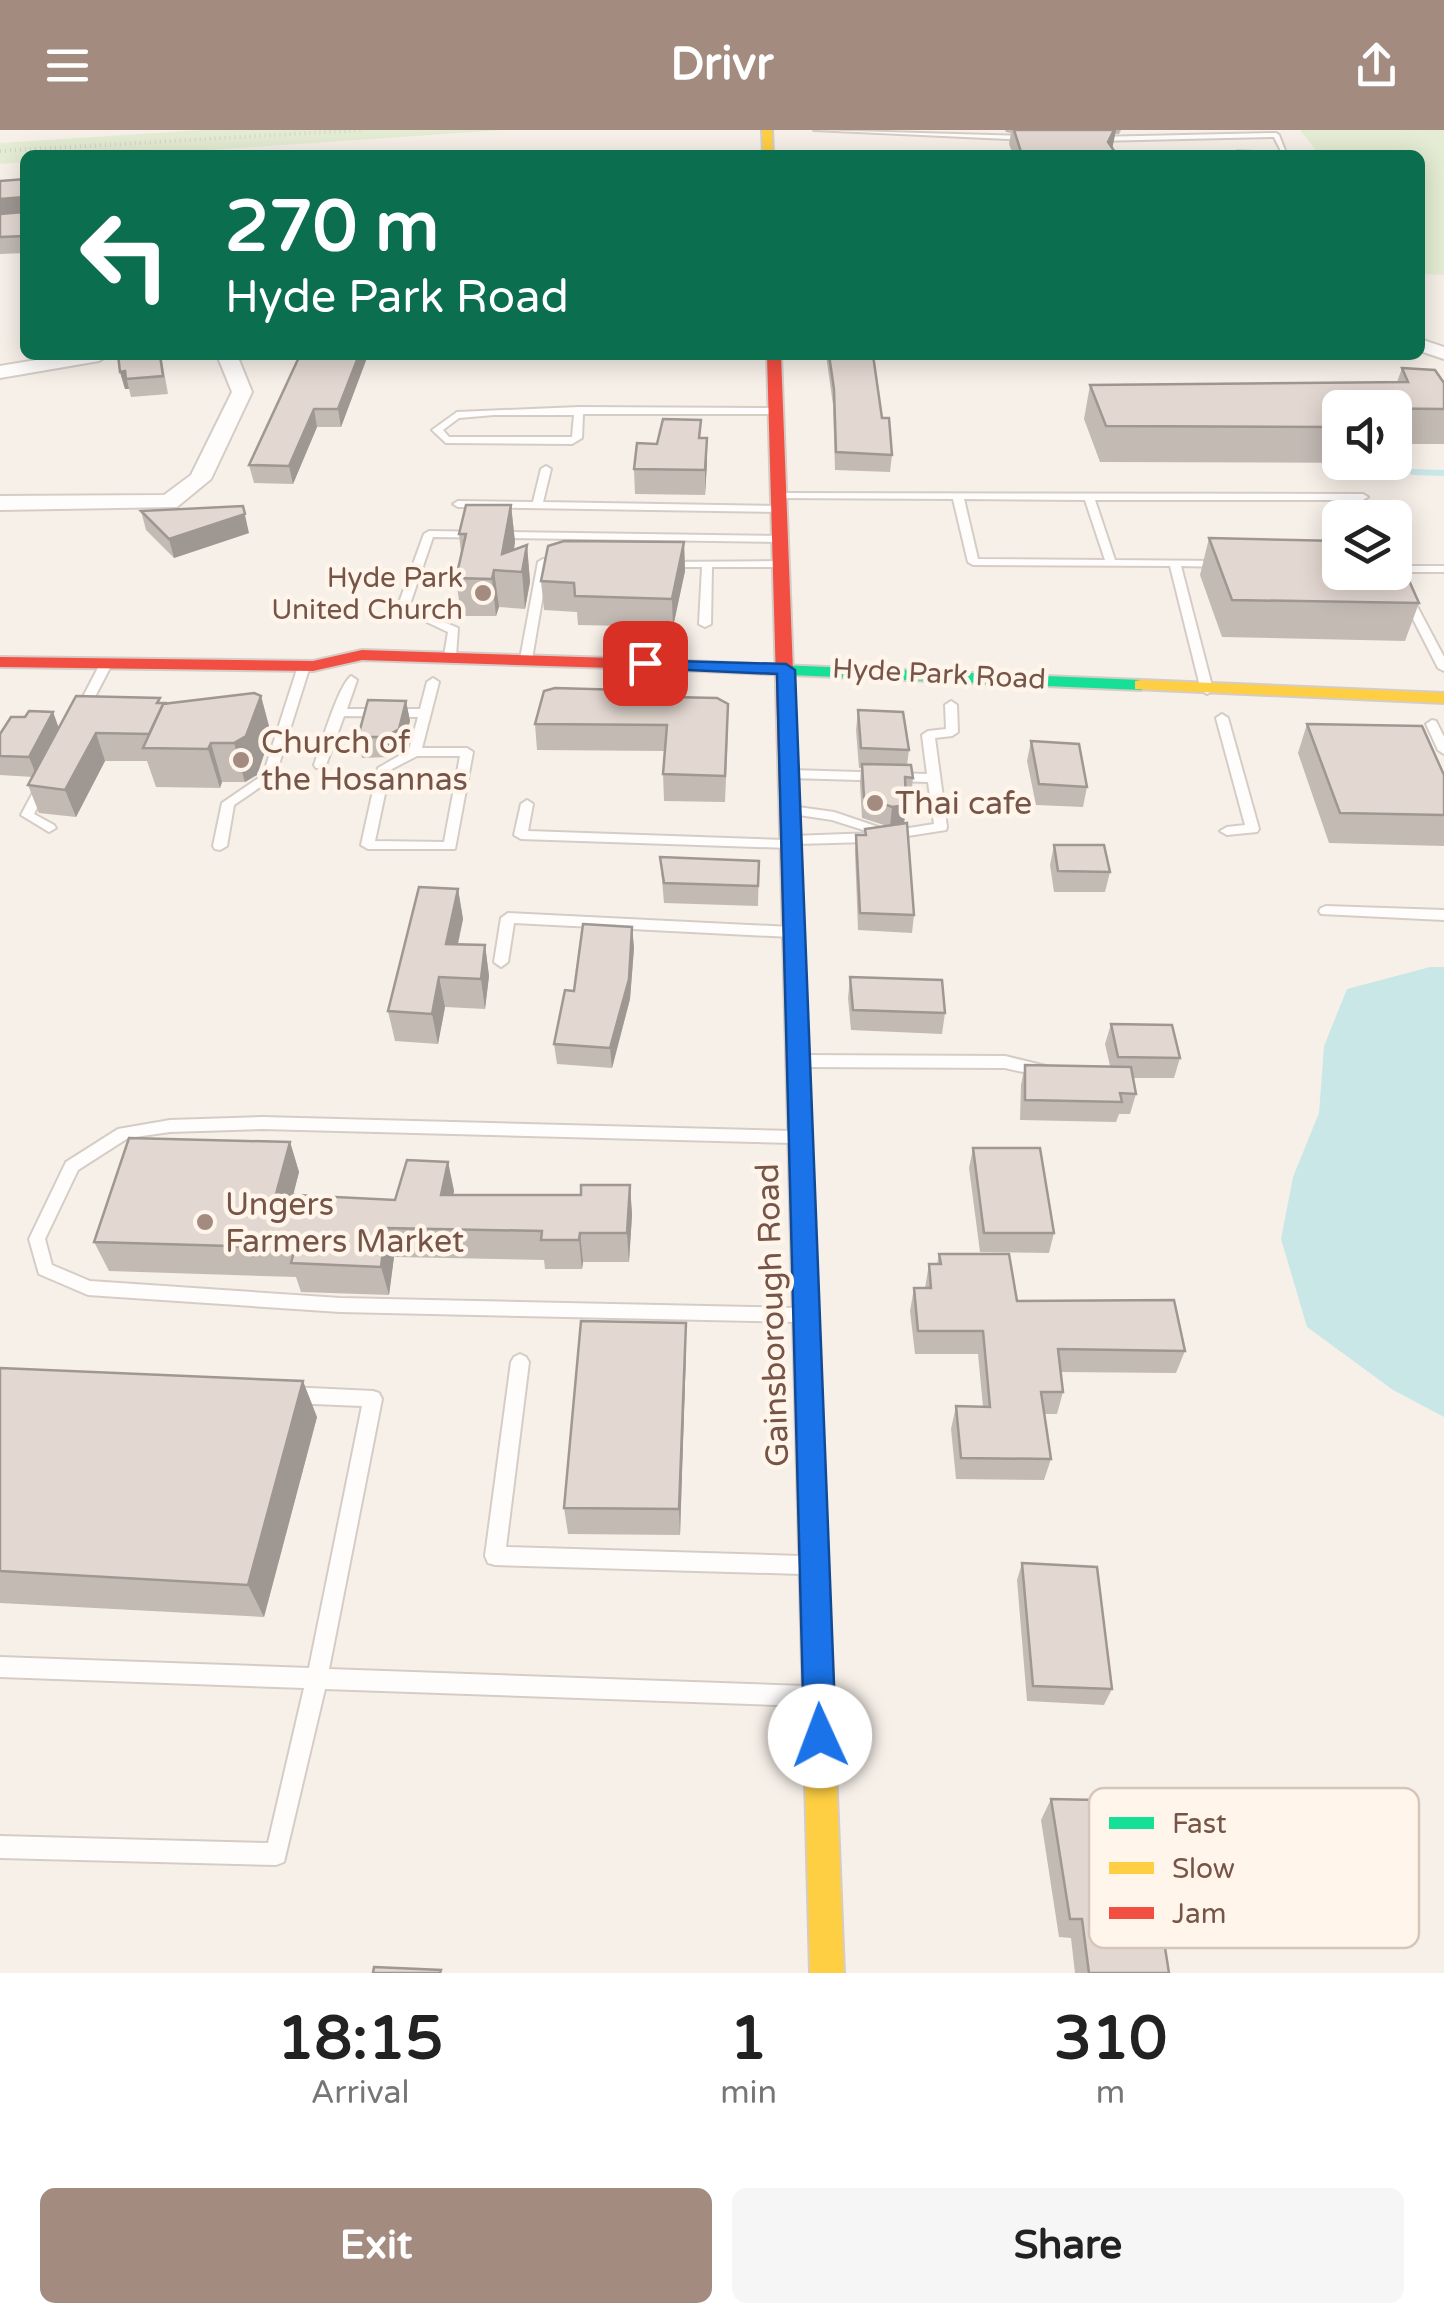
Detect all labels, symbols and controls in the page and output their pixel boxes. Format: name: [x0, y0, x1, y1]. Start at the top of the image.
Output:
icon: menu: [40, 38, 95, 93]
text: Drivr: [671, 38, 773, 92]
icon: share: [1349, 38, 1404, 93]
text: 270 m: [225, 186, 439, 270]
icon: left: [60, 190, 190, 320]
text: Hyde Park Road: [225, 271, 569, 325]
map controls: [1322, 390, 1412, 590]
button: sound: [1322, 390, 1412, 480]
button: layers: [1322, 500, 1412, 590]
place label: Hyde Park United Church: [271, 561, 463, 627]
marker: Hyde Park United Church: [472, 582, 494, 604]
pin: [603, 621, 688, 706]
icon: arrive: [618, 636, 673, 691]
street label: Hyde Park Road: [831, 651, 1047, 697]
place label: Church of the Hosannas: [261, 724, 468, 799]
marker: Church of the Hosannas: [230, 749, 252, 771]
place label: Thai cafe: [895, 785, 1032, 823]
marker: Thai cafe: [864, 792, 886, 814]
street label: Gainsborough Road: [749, 1162, 797, 1467]
place label: Ungers Farmers Market: [225, 1186, 464, 1261]
marker: Ungers Farmers Market: [194, 1211, 216, 1233]
position arrow: [768, 1684, 872, 1788]
legend: [1089, 1788, 1419, 1948]
text: Fast: [1172, 1807, 1227, 1841]
text: Slow: [1172, 1852, 1235, 1886]
text: Jam: [1172, 1897, 1227, 1931]
text: 18:15: [277, 2003, 443, 2075]
text: 1: [730, 2003, 767, 2075]
text: 310: [1054, 2003, 1167, 2075]
text: Arrival: [311, 2074, 410, 2112]
text: min: [720, 2074, 777, 2112]
text: m: [1096, 2074, 1125, 2112]
button: Exit: [40, 2188, 712, 2303]
button: Share: [732, 2188, 1404, 2303]

